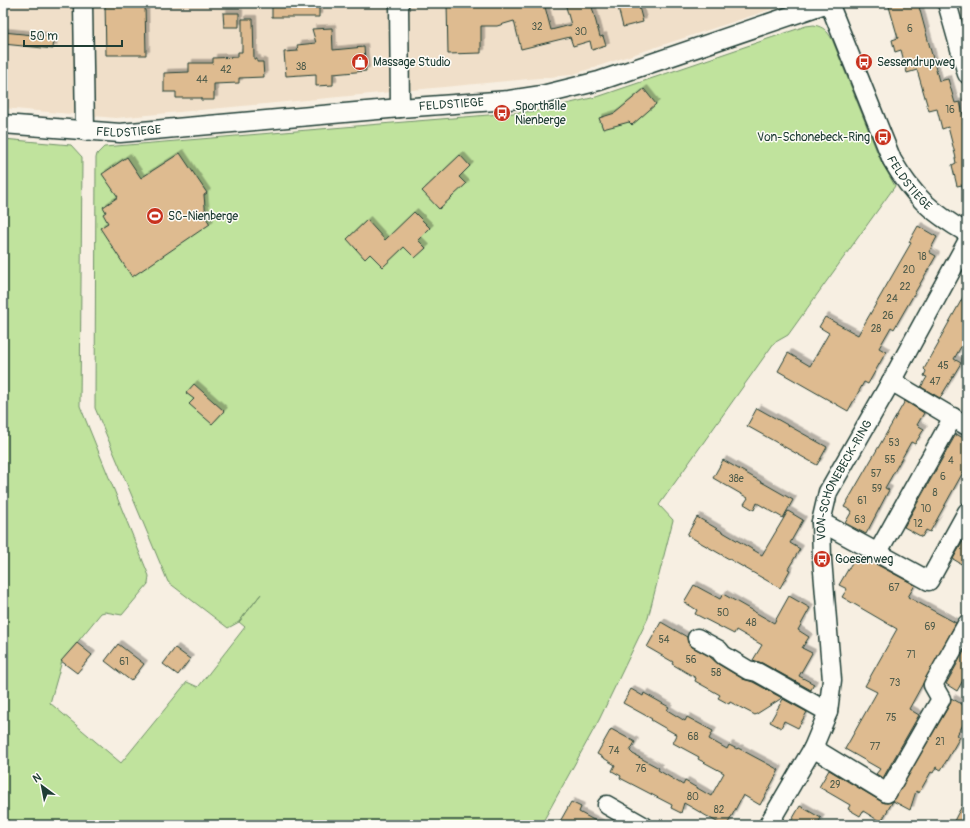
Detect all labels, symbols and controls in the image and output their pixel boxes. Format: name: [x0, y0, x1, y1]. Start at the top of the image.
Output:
house number: 32: [531, 21, 543, 33]
scale bar: [24, 22, 122, 48]
house number: 6: [907, 23, 913, 35]
house number: 30: [575, 26, 587, 38]
text: 50 m: [30, 29, 58, 44]
shop icon: Massage Studio: [350, 52, 370, 72]
bus stop icon: Sessendrupweg: [854, 52, 874, 72]
place label: Massage Studio: [373, 55, 451, 70]
place label: Sessendrupweg: [877, 55, 955, 70]
house number: 38: [296, 61, 306, 73]
house number: 42: [220, 64, 232, 76]
house number: 44: [196, 74, 208, 86]
street label: FELDSTIEGE: [418, 94, 485, 114]
place label: Sporthalle Nienberge: [515, 99, 566, 128]
bus stop icon: Sporthalle Nienberge: [492, 103, 512, 123]
house number: 16: [945, 104, 955, 116]
street label: FELDSTIEGE: [95, 122, 162, 141]
bus stop icon: Von-Schonebeck-Ring: [873, 127, 893, 147]
place label: Von-Schonebeck-Ring: [757, 130, 870, 145]
street label: FELDSTIEGE: [884, 154, 935, 213]
sports icon: SC-Nienberge: [145, 206, 165, 226]
place label: SC-Nienberge: [168, 209, 238, 224]
house number: 18: [918, 251, 926, 263]
house number: 20: [903, 264, 915, 276]
house number: 22: [899, 281, 911, 293]
house number: 24: [886, 293, 898, 305]
house number: 26: [882, 310, 894, 322]
house number: 28: [871, 323, 881, 335]
house number: 45: [937, 360, 949, 372]
house number: 47: [929, 376, 941, 388]
street label: VON-SCHONEBECK-RING: [813, 417, 875, 541]
house number: 53: [889, 437, 900, 449]
house number: 55: [885, 454, 895, 466]
house number: 4: [948, 455, 954, 467]
house number: 57: [871, 468, 882, 480]
house number: 6: [940, 471, 946, 483]
house number: 38e: [728, 473, 744, 485]
house number: 59: [872, 483, 882, 495]
house number: 8: [932, 487, 938, 499]
house number: 61: [857, 495, 867, 507]
house number: 10: [921, 503, 932, 515]
house number: 63: [854, 514, 866, 526]
house number: 12: [913, 518, 923, 530]
bus stop icon: Goesenweg: [812, 549, 832, 569]
place label: Goesenweg: [835, 552, 893, 567]
house number: 67: [888, 582, 900, 594]
house number: 50: [717, 607, 729, 619]
house number: 48: [746, 617, 756, 629]
house number: 69: [925, 621, 935, 633]
house number: 54: [658, 634, 670, 646]
house number: 71: [906, 649, 916, 661]
house number: 56: [685, 654, 697, 666]
house number: 61: [119, 656, 129, 668]
house number: 58: [711, 667, 721, 679]
house number: 73: [890, 677, 901, 689]
house number: 75: [886, 712, 896, 724]
house number: 68: [688, 731, 698, 743]
house number: 21: [935, 736, 945, 748]
house number: 77: [870, 741, 881, 753]
house number: 74: [608, 745, 620, 757]
house number: 76: [635, 763, 647, 775]
north arrow: [22, 766, 62, 806]
text: N: [30, 770, 44, 785]
house number: 29: [830, 779, 840, 791]
house number: 80: [687, 791, 699, 803]
house number: 82: [714, 804, 725, 816]

